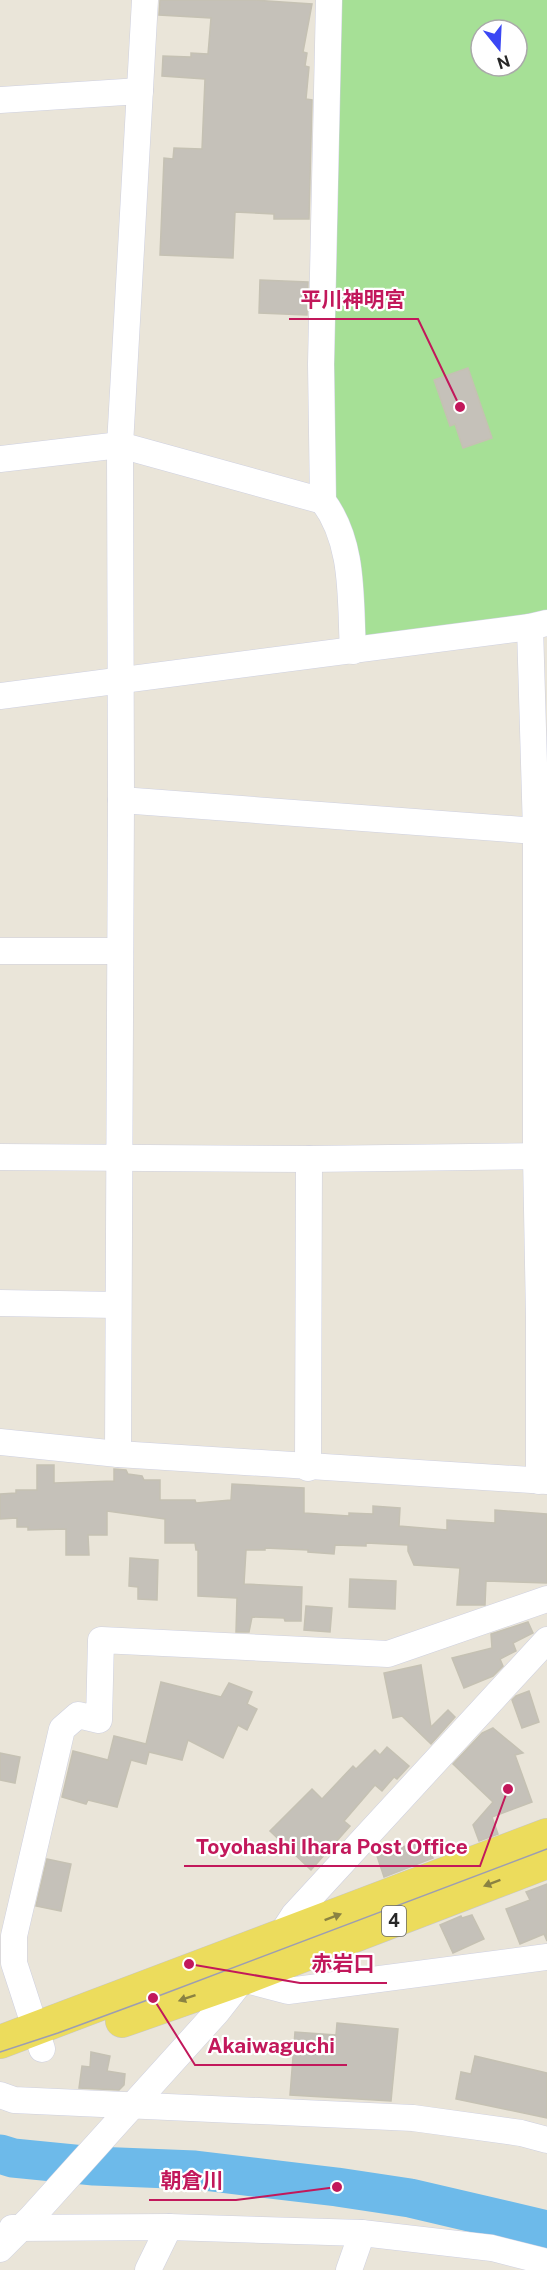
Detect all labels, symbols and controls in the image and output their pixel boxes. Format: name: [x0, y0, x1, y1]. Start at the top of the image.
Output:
north arrow: [469, 18, 529, 78]
text: N: [495, 51, 512, 73]
callout: 平川神明宮: [289, 280, 418, 319]
text: 平川神明宮: [301, 287, 406, 312]
callout: Toyohashi Ihara Post Office: [184, 1827, 480, 1866]
text: Toyohashi Ihara Post Office: [196, 1834, 468, 1859]
one-way arrow: [483, 1878, 501, 1888]
road number: 4: [382, 1906, 406, 1936]
one-way arrow: [325, 1912, 343, 1922]
callout: 赤岩口: [300, 1944, 387, 1983]
text: 赤岩口: [312, 1951, 375, 1976]
one-way arrow: [177, 1994, 195, 2004]
callout: Akaiwaguchi: [195, 2026, 347, 2065]
text: Akaiwaguchi: [207, 2033, 335, 2058]
callout: 朝倉川: [149, 2161, 236, 2200]
text: 朝倉川: [161, 2168, 224, 2193]

